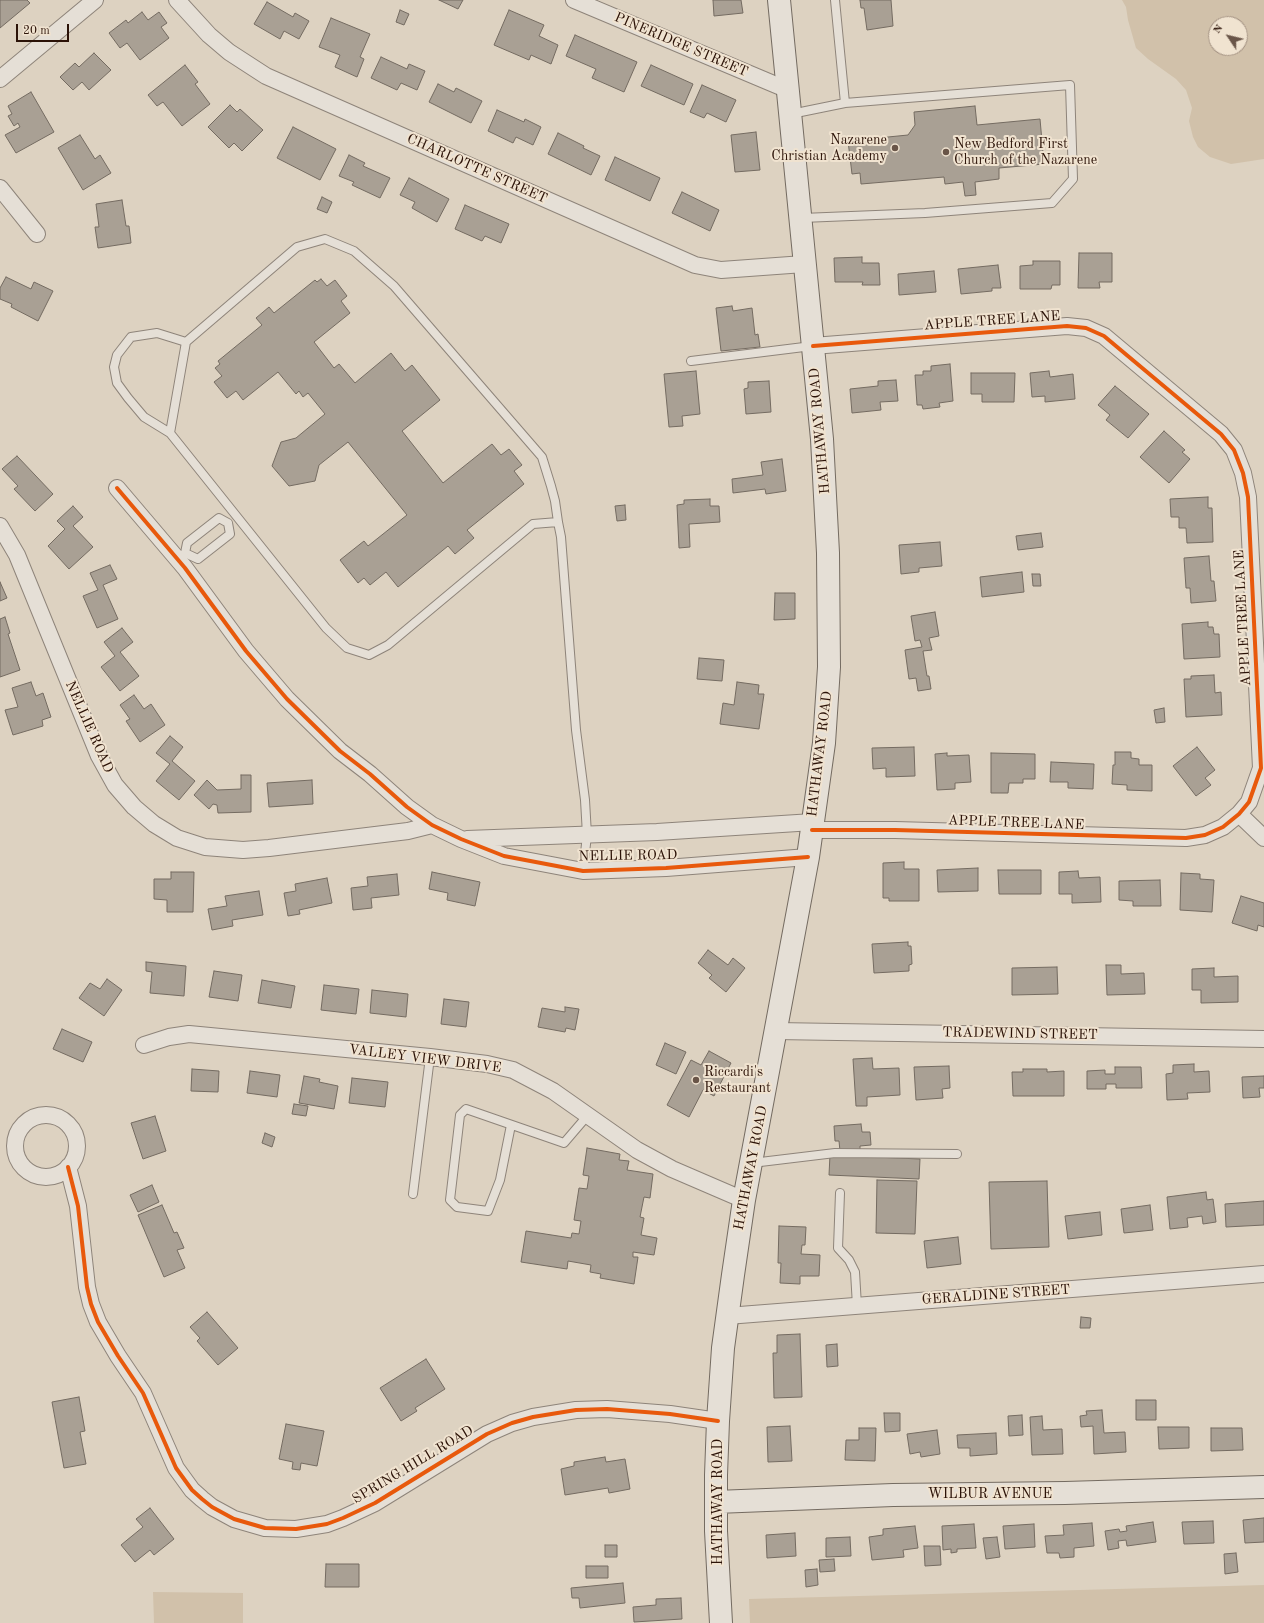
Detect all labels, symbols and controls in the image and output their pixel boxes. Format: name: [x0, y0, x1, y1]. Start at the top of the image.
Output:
street label: PINERIDGE STREET: [612, 9, 750, 81]
scale bar: [18, 16, 71, 42]
north arrow: [1208, 16, 1248, 56]
text: N: [1212, 23, 1225, 36]
text: 20 m: [23, 25, 50, 37]
street label: CHARLOTTE STREET: [404, 130, 550, 208]
place label: Nazarene Christian Academy: [771, 132, 887, 164]
place label: New Bedford First Church of the Nazarene: [954, 136, 1097, 168]
marker: Nazarene Christian Academy: [890, 143, 900, 153]
marker: New Bedford First Church of the Nazarene: [941, 147, 951, 157]
street label: APPLE TREE LANE: [923, 308, 1061, 334]
street label: HATHAWAY ROAD: [806, 367, 834, 495]
street label: APPLE TREE LANE: [1231, 549, 1255, 687]
street label: NELLIE ROAD: [61, 678, 117, 776]
street label: HATHAWAY ROAD: [804, 690, 836, 818]
street label: APPLE TREE LANE: [948, 812, 1084, 834]
street label: NELLIE ROAD: [578, 847, 678, 865]
street label: TRADEWIND STREET: [942, 1024, 1098, 1044]
street label: VALLEY VIEW DRIVE: [348, 1041, 502, 1077]
place label: Riccardi's Restaurant: [704, 1064, 771, 1096]
marker: Riccardi's Restaurant: [691, 1075, 701, 1085]
street label: HATHAWAY ROAD: [731, 1104, 771, 1232]
street label: GERALDINE STREET: [921, 1281, 1071, 1309]
street label: SPRING HILL ROAD: [349, 1422, 477, 1508]
street label: HATHAWAY ROAD: [710, 1439, 726, 1565]
street label: WILBUR AVENUE: [928, 1486, 1052, 1502]

